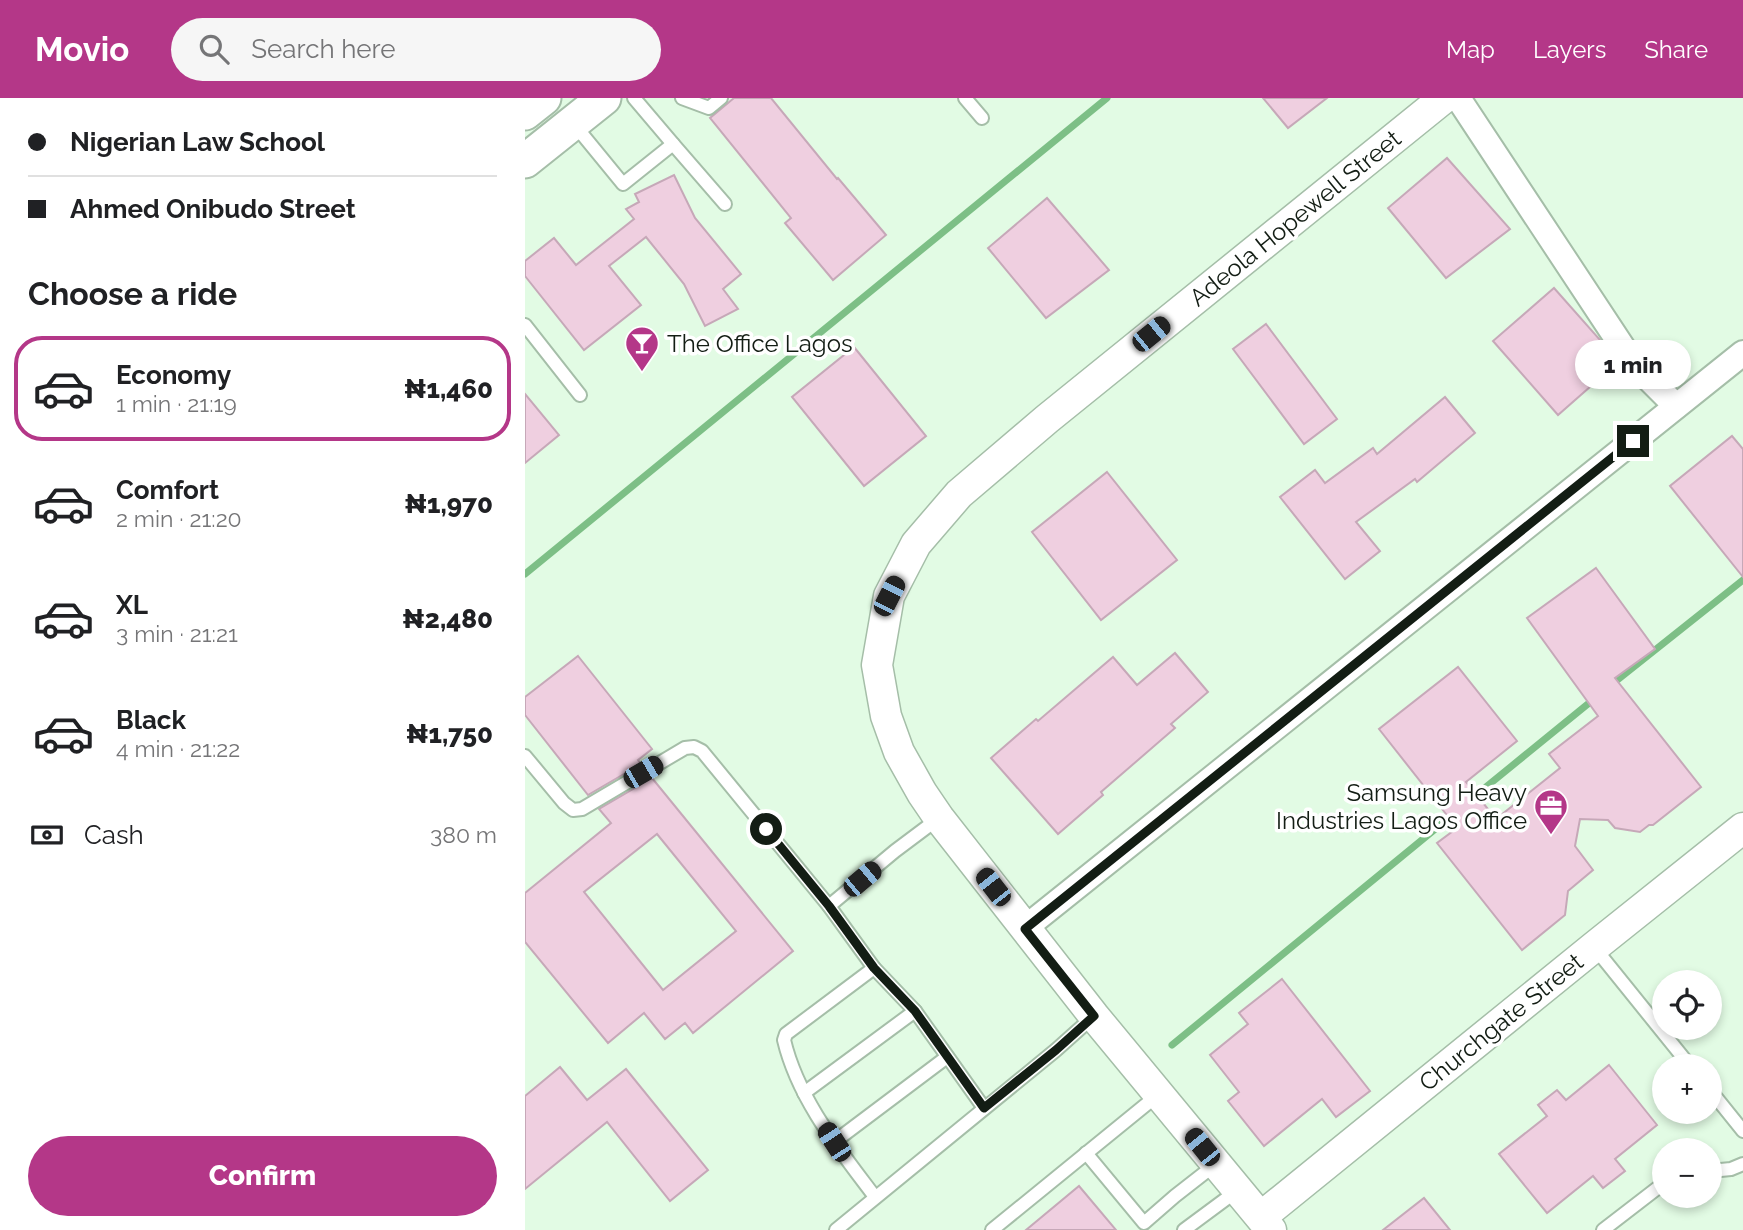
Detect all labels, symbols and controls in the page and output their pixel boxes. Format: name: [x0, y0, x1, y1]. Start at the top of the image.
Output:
search box: [171, 18, 661, 81]
text: Movio: [35, 30, 129, 69]
icon: search: [195, 30, 233, 68]
text: Search here: [251, 34, 396, 64]
text: Map: [1446, 35, 1495, 64]
text: Layers: [1533, 35, 1606, 64]
text: Share: [1644, 35, 1708, 64]
street label: Adeola Hopewell Street: [1184, 124, 1406, 312]
text: Nigerian Law School: [70, 127, 325, 157]
text: Ahmed Onibudo Street: [70, 194, 356, 224]
text: Choose a ride: [28, 275, 237, 312]
car: [1129, 313, 1174, 355]
bar icon: The Office Lagos: [623, 324, 661, 373]
place label: The Office Lagos: [667, 329, 853, 358]
callout: 1 min: [1575, 340, 1691, 388]
text: 1 min: [1603, 351, 1663, 378]
icon: car: [32, 357, 95, 420]
text: Economy: [116, 360, 231, 390]
text: ₦1,460: [404, 374, 493, 404]
text: 1 min · 21:19: [116, 390, 237, 417]
route end: [1617, 425, 1649, 457]
icon: car: [32, 472, 95, 535]
text: Comfort: [116, 475, 219, 505]
text: ₦1,970: [404, 489, 493, 519]
text: 2 min · 21:20: [116, 505, 242, 532]
car: [871, 573, 908, 619]
icon: car: [32, 587, 95, 650]
text: XL: [116, 590, 148, 620]
text: ₦2,480: [402, 604, 493, 634]
text: 3 min · 21:21: [116, 620, 238, 647]
icon: car: [32, 702, 95, 765]
text: Black: [116, 705, 186, 735]
text: ₦1,750: [406, 719, 493, 749]
text: 4 min · 21:22: [116, 735, 240, 762]
car: [620, 752, 667, 792]
place label: Samsung Heavy Industries Lagos Office: [1276, 778, 1527, 835]
office icon: Samsung Heavy Industries Lagos Office: [1532, 787, 1570, 836]
route start: [750, 813, 782, 845]
icon: cash: [28, 816, 66, 854]
text: Cash: [84, 820, 144, 850]
text: 380 m: [430, 821, 497, 848]
car: [840, 857, 885, 901]
car: [972, 864, 1015, 910]
street label: Churchgate Street: [1413, 947, 1589, 1097]
map controls: [1652, 970, 1722, 1208]
button: locate: [1652, 970, 1722, 1040]
button: +: [1652, 1054, 1722, 1124]
car: [814, 1119, 855, 1165]
car: [1181, 1124, 1224, 1170]
button: Confirm: [28, 1136, 497, 1216]
button: −: [1652, 1138, 1722, 1208]

